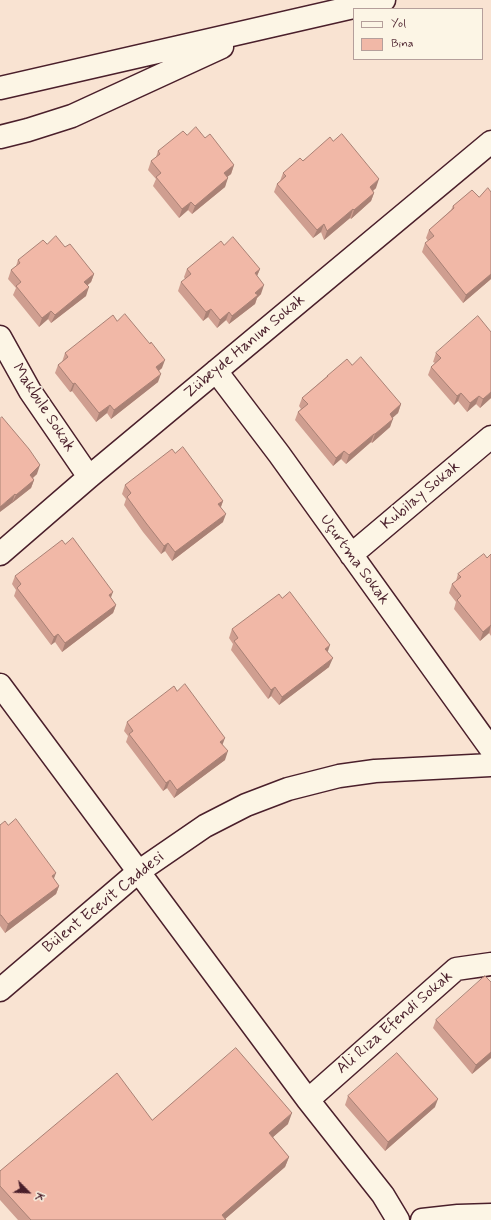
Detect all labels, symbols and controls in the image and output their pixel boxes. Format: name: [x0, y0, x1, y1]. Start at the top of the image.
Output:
legend: [353, 8, 483, 60]
text: Yol: [391, 16, 406, 32]
text: Bina: [391, 36, 414, 52]
street label: Zübeyde Hanım Sokak: [181, 291, 309, 403]
street label: Makbule Sokak: [7, 360, 79, 456]
street label: Kubilay Sokak: [378, 457, 464, 535]
street label: Uçurtma Sokak: [315, 511, 393, 609]
street label: Bülent Ecevit Caddesi: [39, 848, 169, 958]
street label: Ali Rıza Efendi Sokak: [333, 967, 457, 1079]
north arrow: [8, 1172, 48, 1212]
text: K: [31, 1190, 47, 1203]

